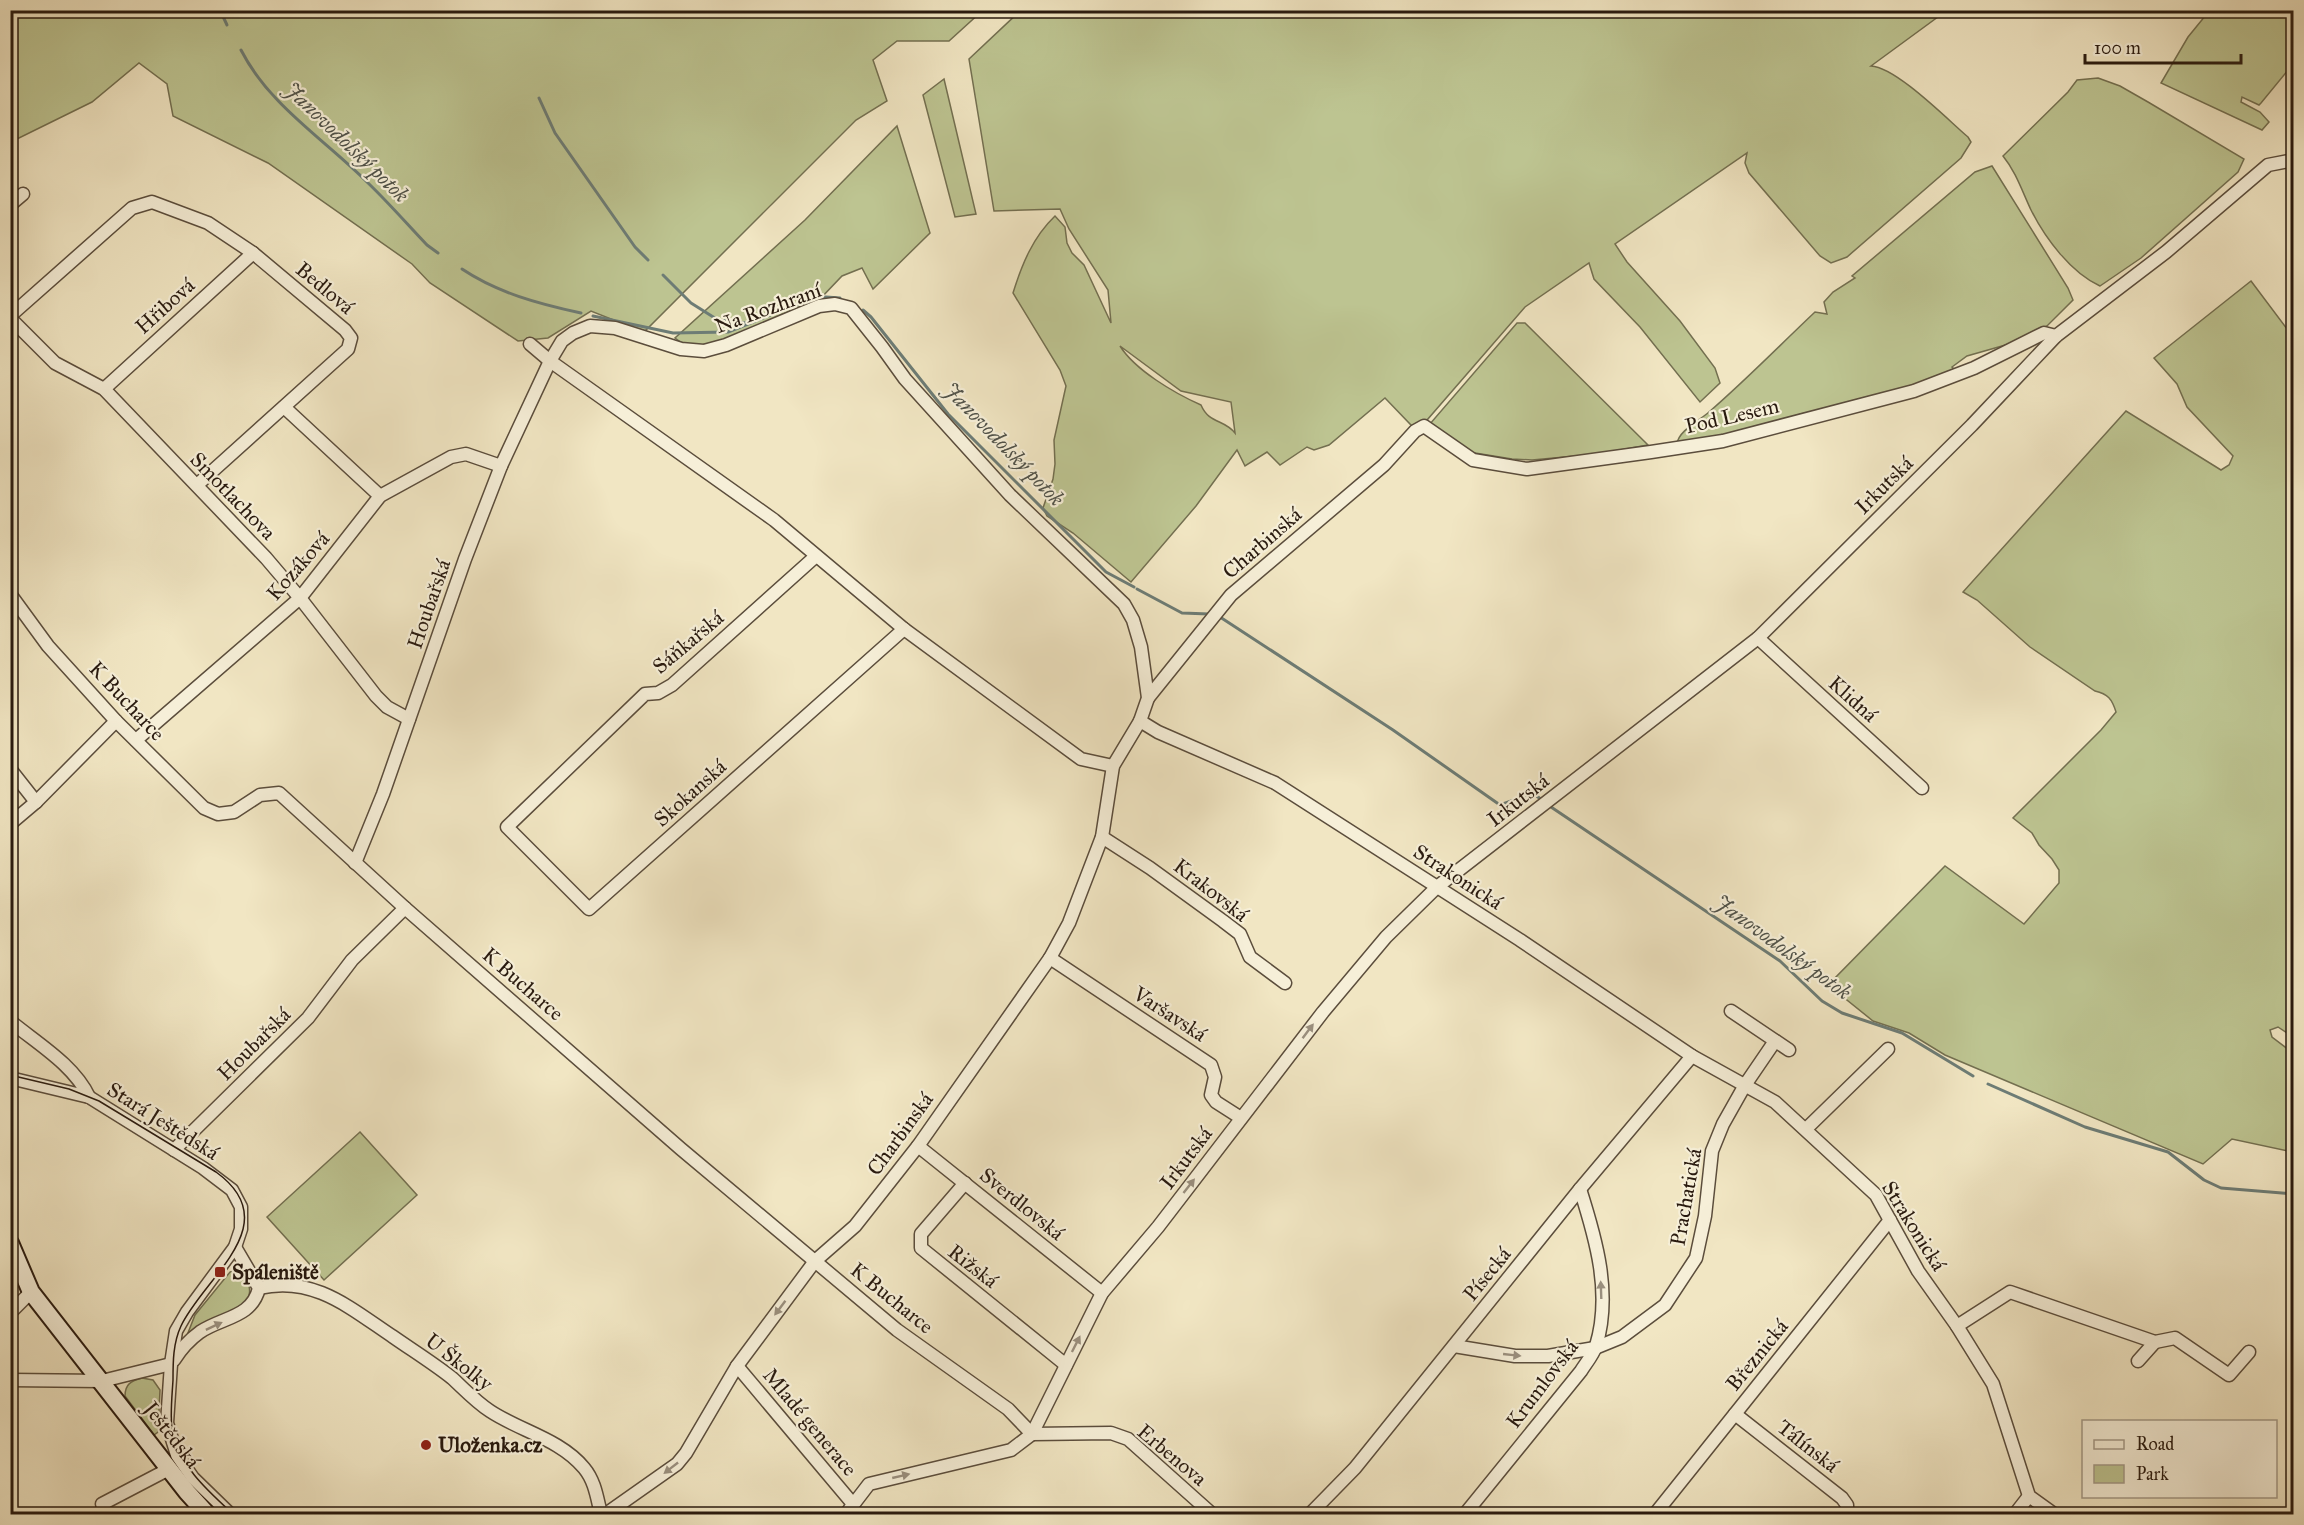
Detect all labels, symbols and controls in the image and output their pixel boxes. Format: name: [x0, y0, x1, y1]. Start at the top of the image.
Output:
scale bar: [2085, 27, 2241, 65]
text: 100 m: [2094, 37, 2141, 59]
water label: Janovodolský potok: [278, 74, 415, 208]
street label: Bedlová: [291, 256, 360, 320]
street label: Hřibová: [130, 272, 200, 340]
street label: Na Rozhraní: [711, 276, 826, 339]
water label: Janovodolský potok: [936, 375, 1070, 512]
street label: Pod Lesem: [1682, 392, 1782, 439]
street label: Smotlachova: [185, 447, 281, 546]
street label: Irkutská: [1850, 451, 1918, 519]
street label: Charbinská: [1217, 502, 1307, 584]
street label: Kozáková: [261, 526, 335, 606]
street label: Houbařská: [402, 556, 456, 652]
street label: Sáňkařská: [647, 605, 729, 679]
street label: K Bucharce: [84, 656, 171, 746]
street label: Klidná: [1823, 670, 1883, 728]
street label: Skokanská: [648, 754, 732, 832]
street label: Irkutská: [1482, 768, 1554, 832]
street label: Strakonická: [1409, 839, 1508, 915]
street label: Krakovská: [1168, 853, 1254, 927]
water label: Janovodolský potok: [1708, 887, 1857, 1006]
street label: K Bucharce: [477, 942, 569, 1027]
street label: Varšavská: [1128, 980, 1212, 1047]
street label: Houbařská: [212, 1002, 296, 1086]
one-way arrow: [1301, 1024, 1313, 1039]
street label: Stará Ještědská: [102, 1076, 224, 1166]
street label: Charbinská: [861, 1087, 939, 1181]
street label: Irkutská: [1154, 1122, 1218, 1194]
street label: Prachatická: [1665, 1146, 1707, 1248]
street label: Sverdlovská: [974, 1162, 1070, 1246]
street label: Strakonická: [1876, 1176, 1952, 1276]
one-way arrow: [1183, 1179, 1195, 1194]
street label: Rižská: [943, 1238, 1003, 1294]
street label: Písecká: [1457, 1242, 1517, 1306]
street label: K Bucharce: [845, 1257, 939, 1340]
place label: Spáleniště: [232, 1259, 319, 1285]
marker: Spáleniště: [213, 1265, 227, 1279]
one-way arrow: [1597, 1280, 1606, 1299]
one-way arrow: [774, 1300, 786, 1315]
street label: Březnická: [1720, 1314, 1794, 1396]
one-way arrow: [205, 1321, 222, 1330]
street label: U Školky: [420, 1328, 499, 1397]
street label: Krumlovská: [1500, 1334, 1584, 1433]
one-way arrow: [1071, 1335, 1081, 1353]
one-way arrow: [1502, 1350, 1521, 1360]
street label: Mladé generace: [757, 1363, 863, 1481]
street label: Ještědská: [137, 1395, 206, 1474]
street label: Tálínská: [1772, 1414, 1844, 1478]
street label: Erbenova: [1132, 1418, 1212, 1492]
legend: [2082, 1420, 2277, 1498]
place label: Uloženka.cz: [438, 1432, 543, 1458]
text: Road: [2136, 1433, 2174, 1455]
marker: Uloženka.cz: [419, 1438, 433, 1452]
one-way arrow: [663, 1462, 679, 1475]
text: Park: [2136, 1463, 2169, 1485]
one-way arrow: [892, 1471, 910, 1481]

